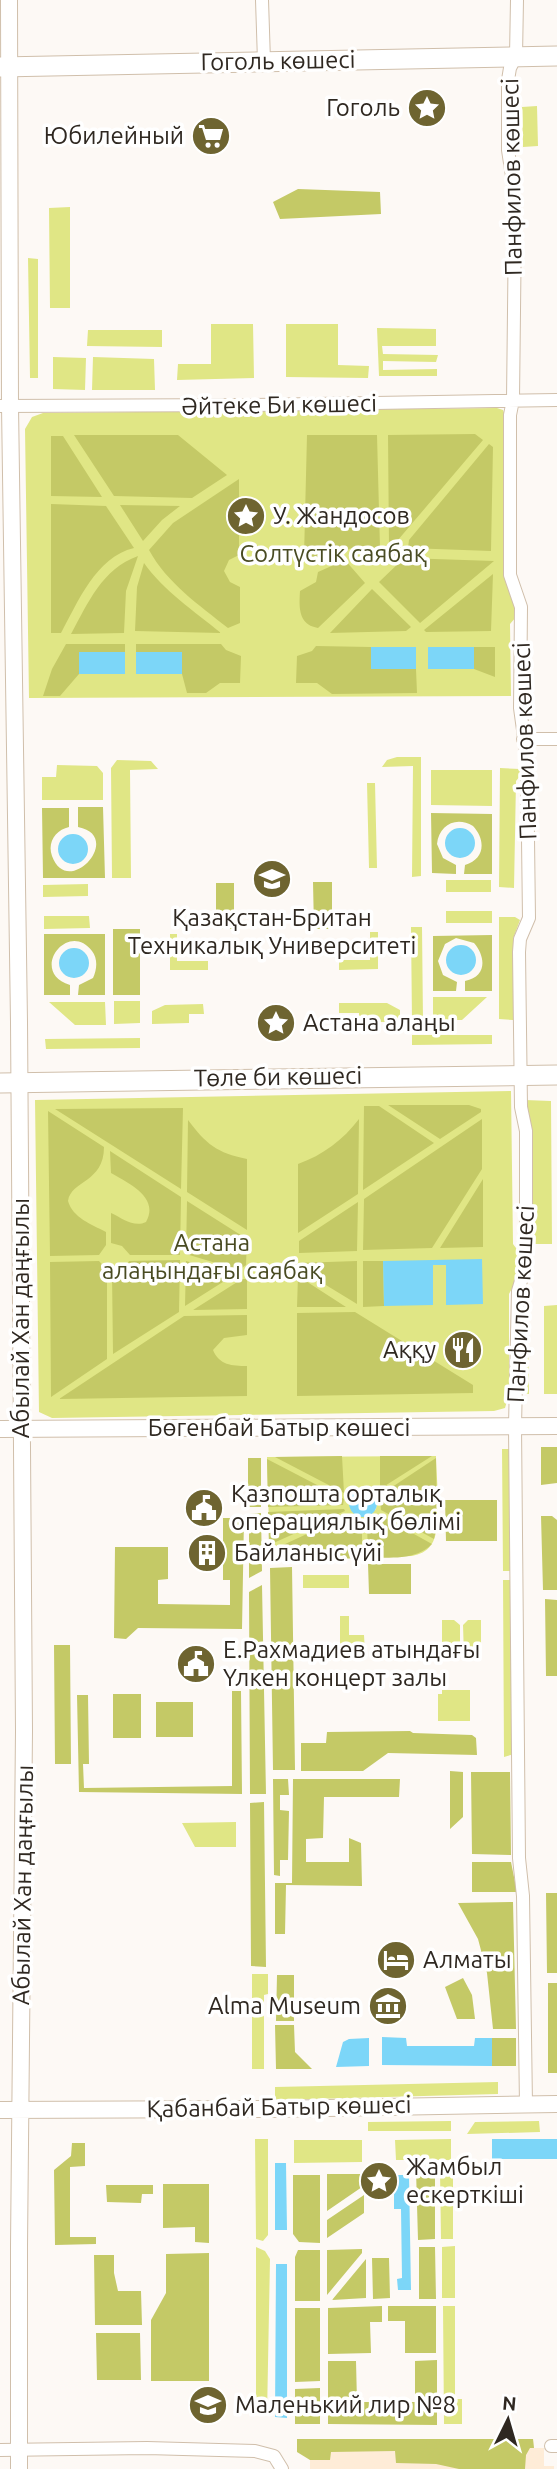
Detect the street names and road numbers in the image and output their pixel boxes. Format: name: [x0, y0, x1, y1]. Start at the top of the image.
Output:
street label: Гоголь көшесі: [200, 46, 356, 75]
street label: Панфилов көшесі: [496, 78, 527, 276]
street label: Әйтеке Би көшесі: [181, 389, 377, 420]
street label: Панфилов көшесі: [508, 642, 541, 840]
street label: Төле би көшесі: [194, 1062, 362, 1091]
street label: Абылай Хан даңғылы: [7, 1198, 34, 1438]
street label: Панфилов көшесі: [502, 1205, 539, 1403]
street label: Бөгенбай Батыр көшесі: [148, 1414, 410, 1441]
street label: Абылай Хан даңғылы: [7, 1765, 38, 2005]
street label: Қабанбай Батыр көшесі: [146, 2091, 412, 2122]

